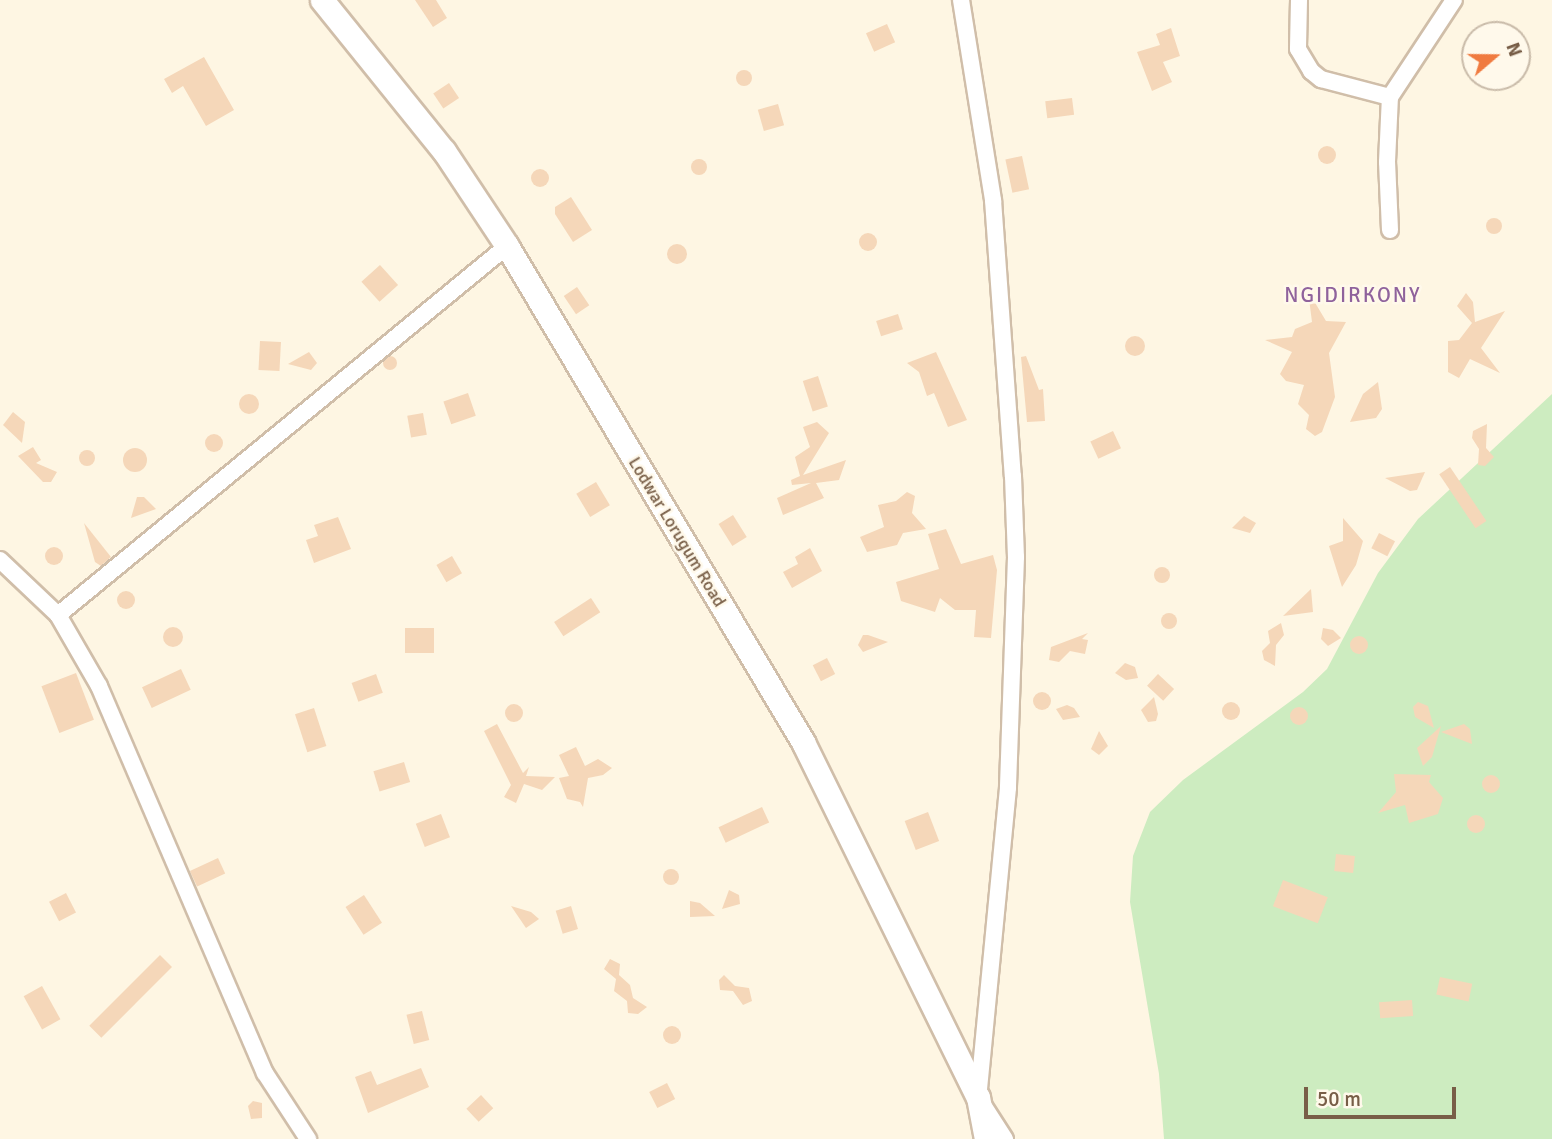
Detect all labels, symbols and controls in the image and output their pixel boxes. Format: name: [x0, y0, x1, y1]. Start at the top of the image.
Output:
north arrow: [1461, 21, 1531, 91]
text: N: [1500, 39, 1527, 60]
district label: NGIDIRKONY: [1286, 282, 1420, 308]
street label: Lodwar Lorugum Road: [624, 453, 730, 611]
scale bar: [1307, 1072, 1459, 1116]
text: 50 m: [1317, 1086, 1361, 1112]

